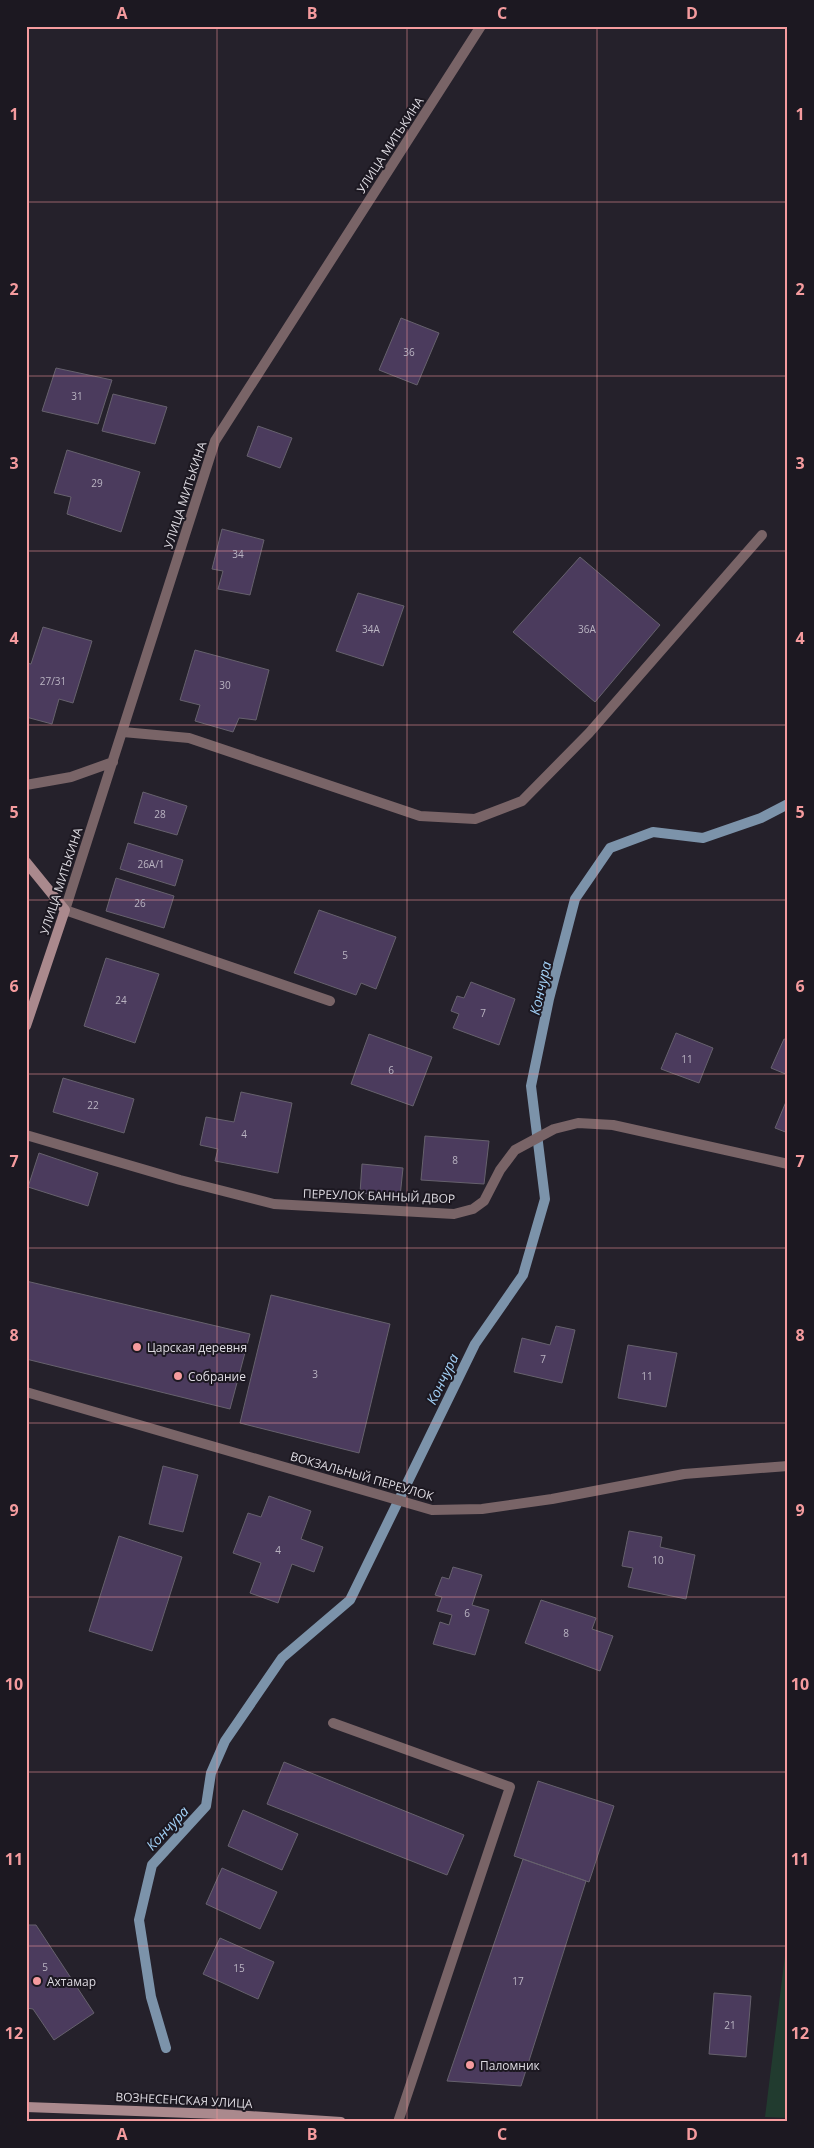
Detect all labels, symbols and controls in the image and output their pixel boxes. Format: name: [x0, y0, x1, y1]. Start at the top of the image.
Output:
text: A: [116, 2, 128, 24]
text: B: [307, 2, 317, 24]
text: C: [497, 2, 507, 24]
text: D: [686, 2, 698, 24]
street label: УЛИЦА МИТЬКИНА: [353, 93, 428, 196]
text: 1: [9, 103, 19, 125]
text: 1: [795, 103, 805, 125]
text: 2: [9, 278, 19, 300]
text: 2: [795, 278, 805, 300]
house number: 36: [403, 345, 415, 359]
house number: 31: [71, 389, 83, 403]
street label: УЛИЦА МИТЬКИНА: [160, 439, 210, 551]
text: 3: [9, 452, 19, 474]
text: 3: [795, 452, 805, 474]
house number: 29: [91, 476, 103, 490]
house number: 34: [232, 547, 244, 561]
house number: 34А: [362, 622, 381, 636]
house number: 36А: [578, 622, 597, 636]
text: 4: [9, 627, 19, 649]
text: 4: [795, 627, 805, 649]
house number: 27/31: [40, 674, 66, 688]
house number: 30: [219, 678, 231, 692]
text: 5: [9, 801, 19, 823]
text: 5: [795, 801, 805, 823]
house number: 28: [154, 807, 166, 821]
street label: УЛИЦА МИТЬКИНА: [36, 825, 86, 937]
house number: 26А/1: [137, 857, 165, 871]
house number: 26: [134, 896, 146, 910]
house number: 5: [342, 948, 348, 962]
water label: Кончура: [525, 959, 555, 1017]
text: 6: [9, 975, 19, 997]
text: 6: [795, 975, 805, 997]
house number: 24: [115, 993, 127, 1007]
house number: 7: [480, 1006, 486, 1020]
house number: 11: [681, 1052, 693, 1066]
house number: 6: [388, 1063, 394, 1077]
house number: 22: [87, 1098, 99, 1112]
house number: 4: [241, 1127, 247, 1141]
text: 7: [9, 1150, 19, 1172]
text: 7: [795, 1150, 805, 1172]
house number: 8: [452, 1153, 458, 1167]
street label: ПЕРЕУЛОК БАННЫЙ ДВОР: [303, 1185, 455, 1207]
text: 8: [9, 1324, 19, 1346]
text: 8: [795, 1324, 805, 1346]
place label: Царская деревня: [147, 1339, 247, 1356]
marker: Царская деревня: [131, 1341, 143, 1353]
water label: Кончура: [422, 1350, 462, 1408]
house number: 7: [540, 1352, 546, 1366]
house number: 3: [312, 1367, 318, 1381]
place label: Собрание: [188, 1368, 246, 1385]
house number: 11: [641, 1369, 653, 1383]
marker: Собрание: [172, 1370, 184, 1382]
street label: ВОКЗАЛЬНЫЙ ПЕРЕУЛОК: [288, 1447, 436, 1505]
text: 9: [9, 1499, 19, 1521]
text: 9: [795, 1499, 805, 1521]
house number: 4: [275, 1543, 281, 1557]
house number: 10: [652, 1553, 664, 1567]
house number: 6: [464, 1606, 470, 1620]
house number: 8: [563, 1626, 569, 1640]
text: 10: [5, 1673, 23, 1695]
text: 10: [791, 1673, 809, 1695]
water label: Кончура: [142, 1802, 193, 1854]
text: 11: [5, 1848, 23, 1870]
text: 11: [791, 1848, 809, 1870]
house number: 5: [42, 1960, 48, 1974]
house number: 15: [233, 1961, 245, 1975]
place label: Ахтамар: [47, 1973, 96, 1990]
house number: 17: [512, 1974, 524, 1988]
marker: Ахтамар: [31, 1975, 43, 1987]
house number: 21: [724, 2018, 736, 2032]
text: 12: [5, 2022, 23, 2044]
text: 12: [791, 2022, 809, 2044]
place label: Паломник: [480, 2057, 541, 2074]
marker: Паломник: [464, 2059, 476, 2071]
street label: ВОЗНЕСЕНСКАЯ УЛИЦА: [115, 2088, 253, 2112]
text: A: [116, 2123, 128, 2145]
text: B: [307, 2123, 317, 2145]
text: C: [497, 2123, 507, 2145]
text: D: [686, 2123, 698, 2145]

